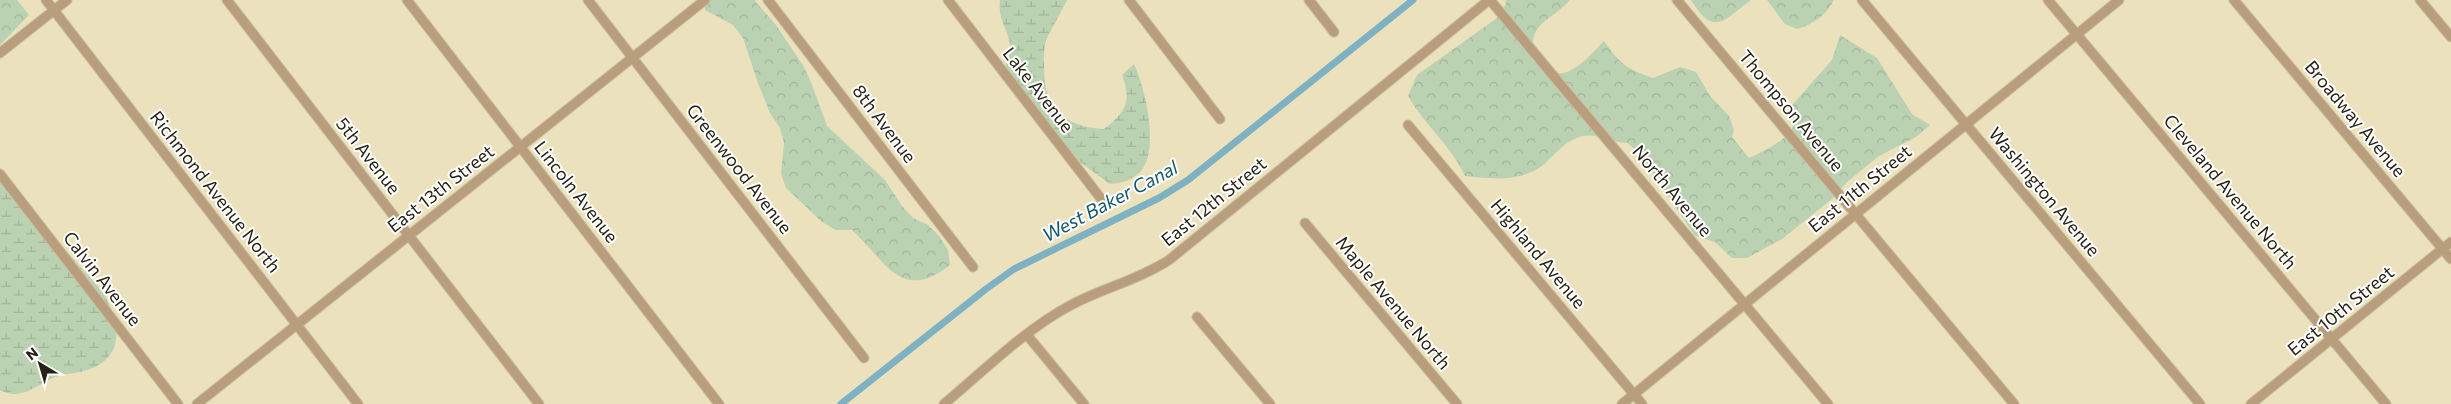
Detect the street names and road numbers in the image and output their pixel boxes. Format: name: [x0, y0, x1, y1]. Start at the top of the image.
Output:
street label: Lake Avenue: [999, 42, 1079, 136]
street label: Thompson Avenue: [1735, 45, 1849, 175]
street label: Broadway Avenue: [2301, 56, 2411, 181]
street label: 8th Avenue: [848, 80, 921, 167]
street label: Greenwood Avenue: [682, 99, 797, 238]
street label: Richmond Avenue North: [146, 106, 286, 277]
street label: Cleveland Avenue North: [2160, 109, 2302, 273]
street label: 5th Avenue: [332, 113, 406, 198]
street label: Washington Avenue: [1984, 122, 2105, 260]
street label: Lincoln Avenue: [530, 136, 623, 247]
street label: East 13th Street: [383, 140, 498, 237]
street label: North Avenue: [1628, 140, 1717, 241]
street label: East 11th Street: [1803, 140, 1915, 237]
street label: East 12th Street: [1156, 152, 1270, 250]
street label: Highland Avenue: [1487, 194, 1591, 313]
street label: Calvin Avenue: [59, 227, 147, 330]
street label: Maple Avenue North: [1332, 231, 1456, 374]
street label: East 10th Street: [2283, 261, 2398, 360]

